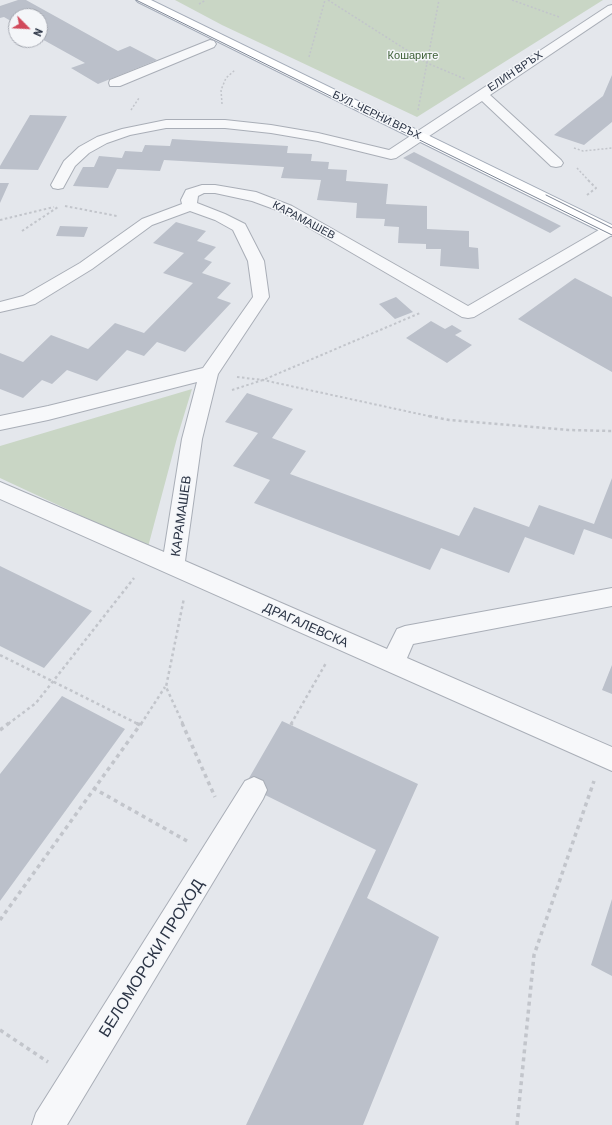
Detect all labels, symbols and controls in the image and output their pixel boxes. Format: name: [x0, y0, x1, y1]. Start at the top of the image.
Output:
north arrow: [8, 8, 48, 48]
text: N: [31, 27, 46, 39]
park label: Кошарите: [388, 48, 438, 62]
street label: ЕЛИН ВРЪХ: [485, 48, 545, 94]
street label: БУЛ. ЧЕРНИ ВРЪХ: [331, 88, 423, 142]
street label: КАРАМАШЕВ: [270, 198, 338, 242]
street label: КАРАМАШЕВ: [168, 475, 194, 557]
street label: ДРАГАЛЕВСКА: [261, 599, 351, 651]
street label: БЕЛОМОРСКИ ПРОХОД: [94, 875, 208, 1041]

